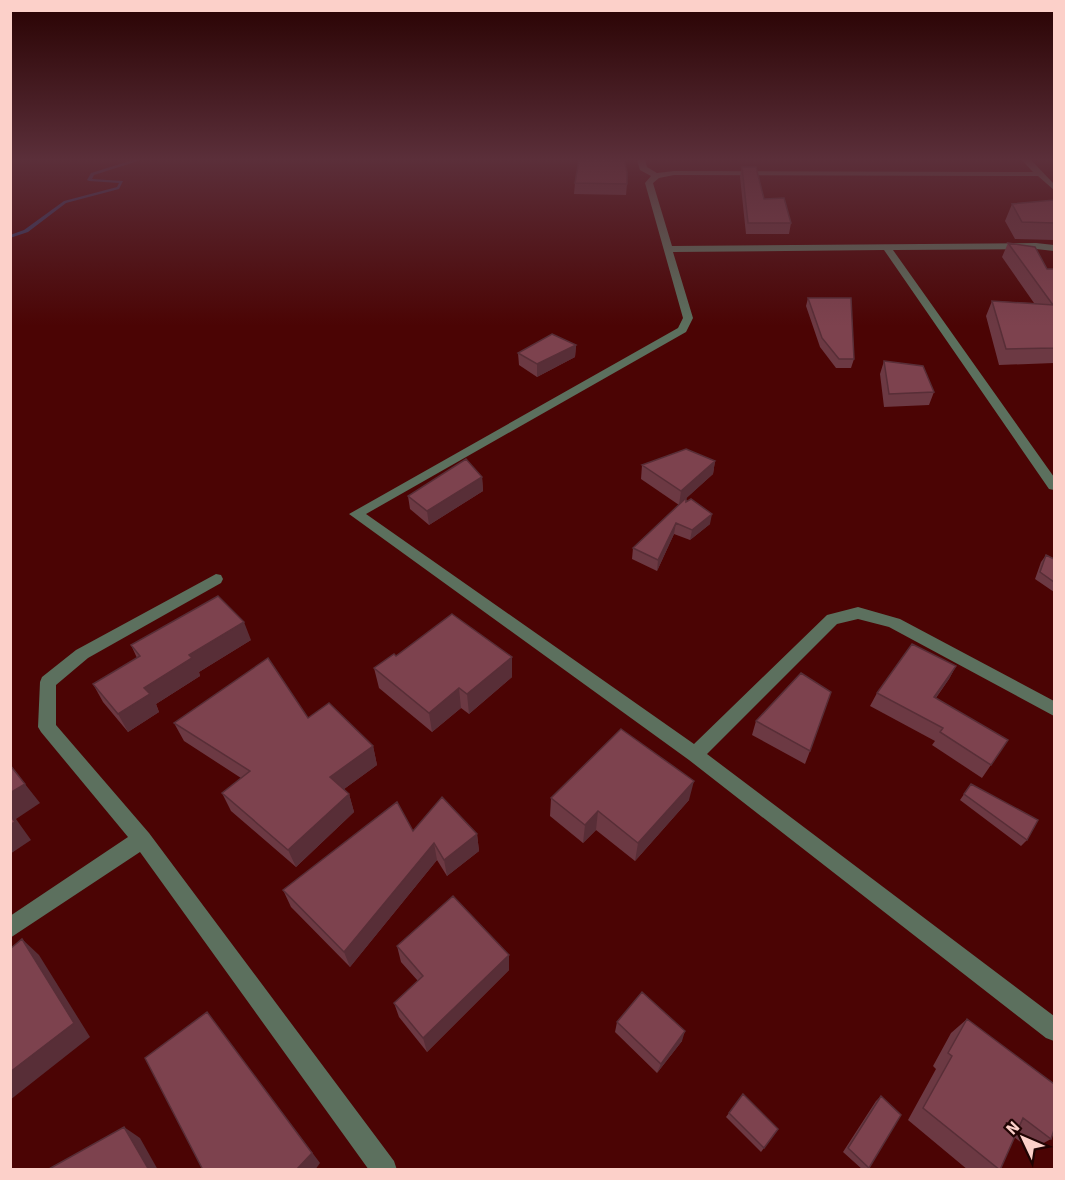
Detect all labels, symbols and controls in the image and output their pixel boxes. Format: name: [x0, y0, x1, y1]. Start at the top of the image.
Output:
north arrow: [993, 1108, 1053, 1168]
text: N: [1002, 1117, 1024, 1139]

